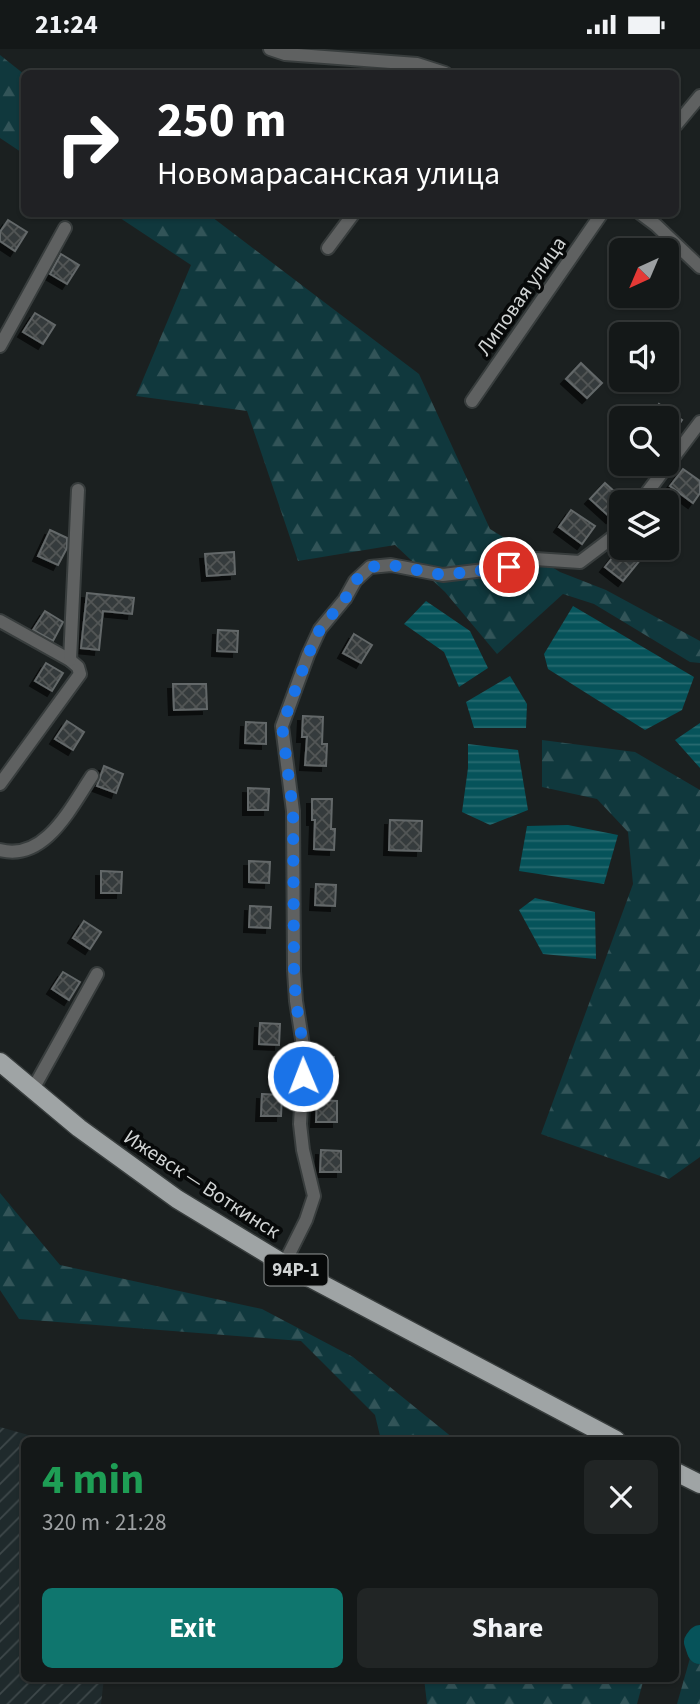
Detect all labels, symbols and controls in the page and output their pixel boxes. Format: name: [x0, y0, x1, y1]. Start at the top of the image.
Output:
text: 21:24: [35, 6, 98, 43]
text: 250 m: [157, 86, 286, 156]
icon: right: [42, 98, 133, 189]
text: Новомарасанская улица: [157, 151, 500, 197]
street label: Липовая улица: [469, 230, 573, 362]
north arrow: [609, 238, 679, 308]
map controls: [609, 238, 679, 560]
button: sound: [609, 322, 679, 392]
button: search: [609, 406, 679, 476]
button: layers: [609, 490, 679, 560]
pin: [479, 537, 539, 597]
icon: arrive: [490, 548, 528, 586]
position arrow: [266, 1039, 340, 1113]
street label: Ижевск — Воткинск: [118, 1122, 287, 1246]
road number: 94Р-1: [264, 1254, 328, 1285]
text: 4 min: [42, 1450, 144, 1510]
button: close: [584, 1460, 658, 1534]
text: 320 m · 21:28: [42, 1506, 166, 1539]
button: Exit: [42, 1588, 343, 1668]
button: Share: [357, 1588, 658, 1668]

